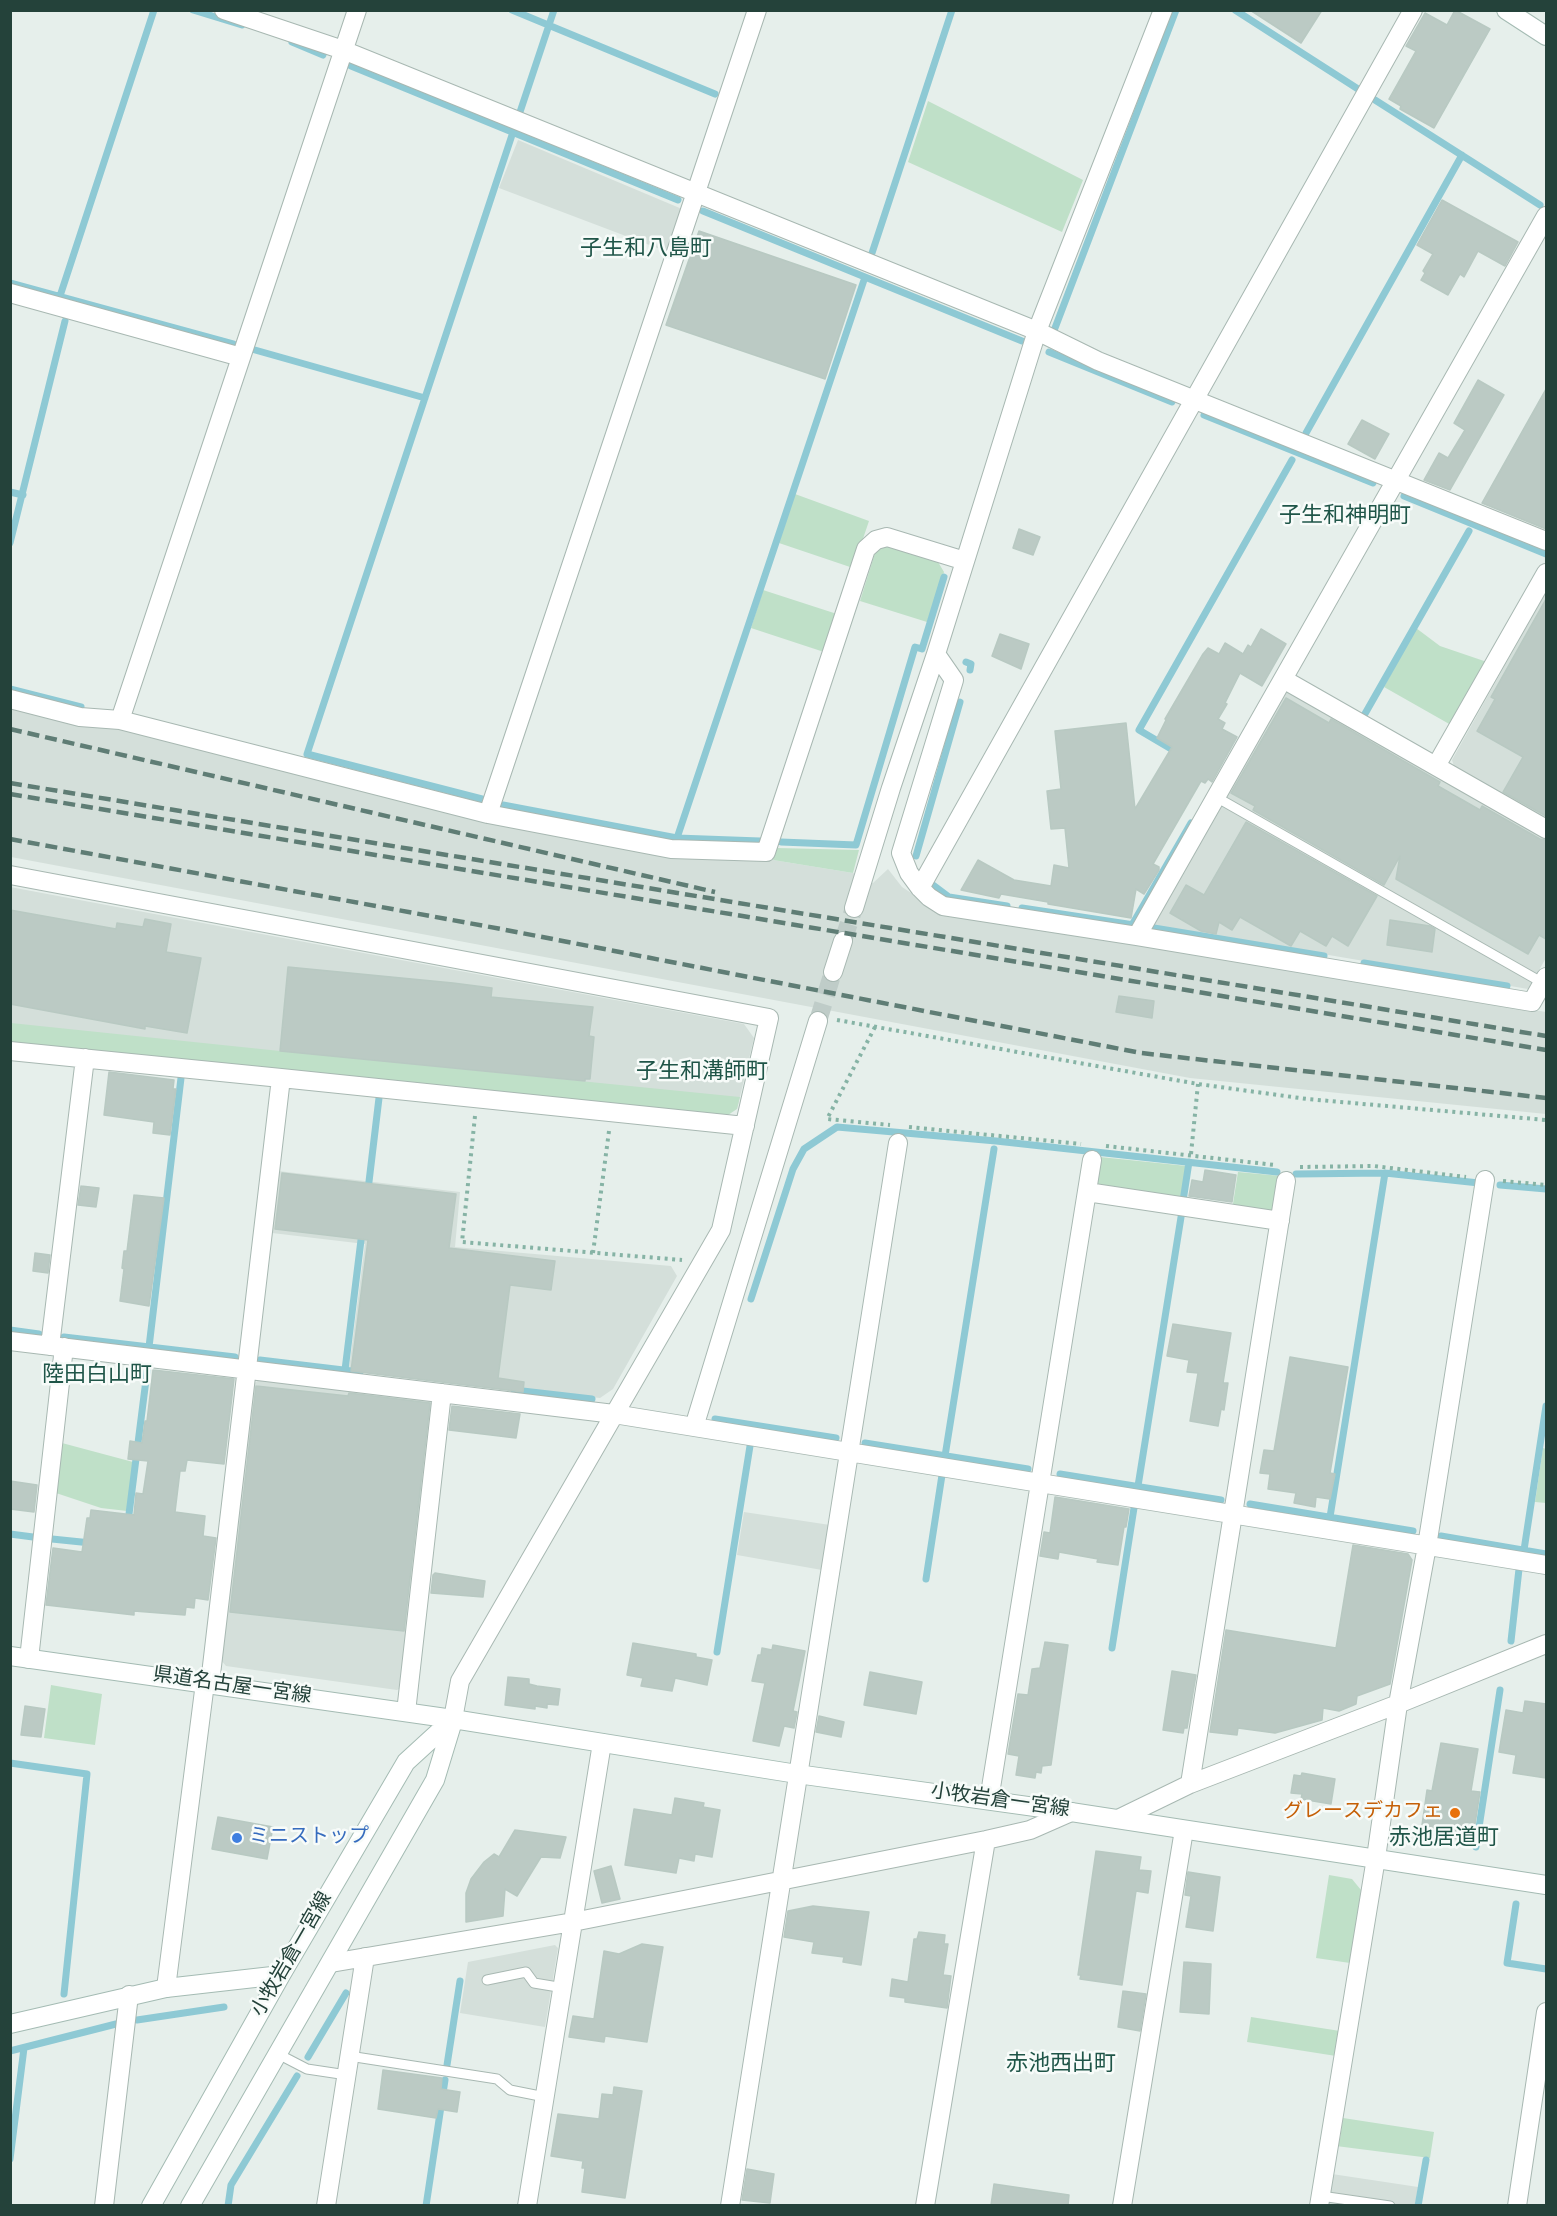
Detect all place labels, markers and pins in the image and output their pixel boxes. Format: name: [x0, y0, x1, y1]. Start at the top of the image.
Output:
place label: グレースデカフェ: [1283, 1801, 1443, 1825]
marker: グレースデカフェ: [1448, 1806, 1462, 1820]
place label: ミニストップ: [249, 1826, 369, 1850]
marker: ミニストップ: [230, 1831, 244, 1845]

